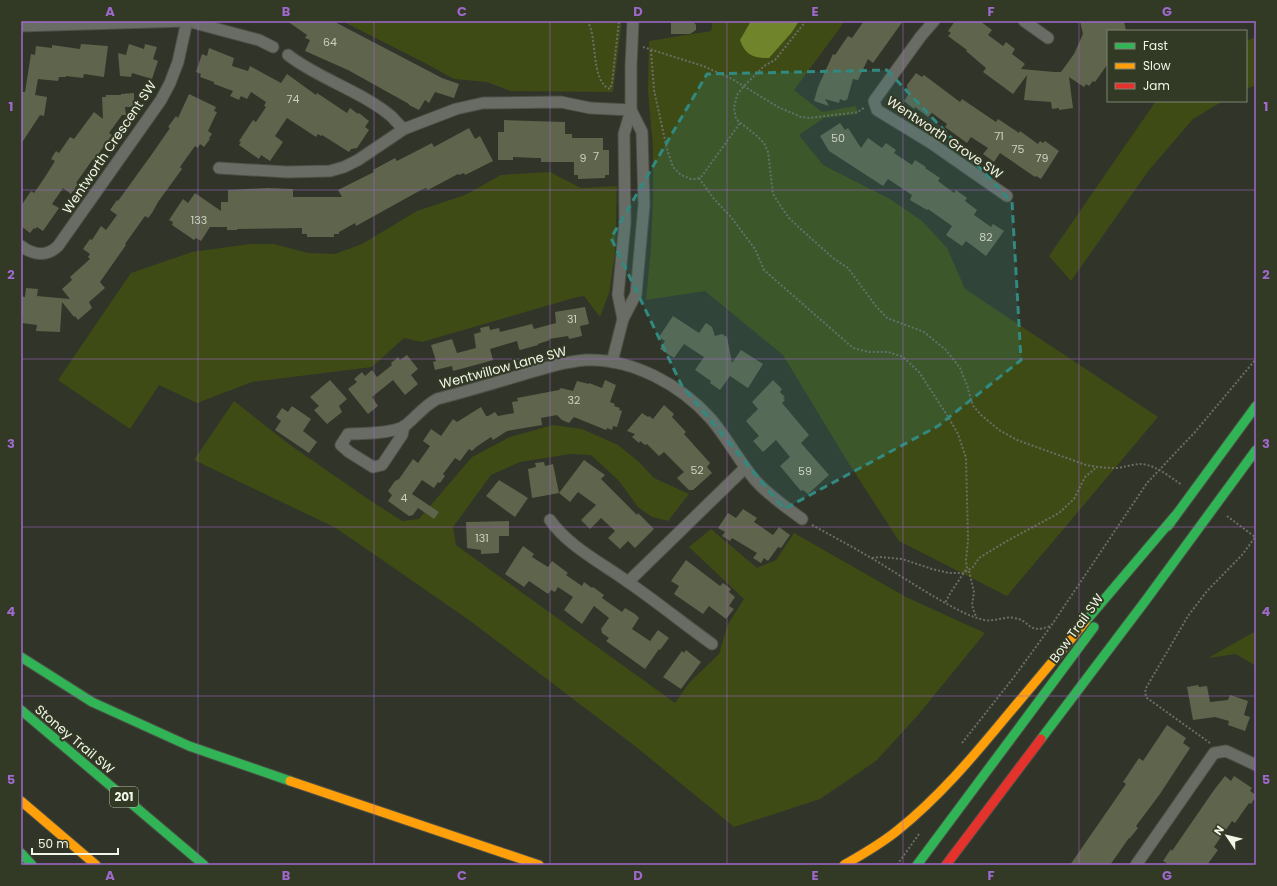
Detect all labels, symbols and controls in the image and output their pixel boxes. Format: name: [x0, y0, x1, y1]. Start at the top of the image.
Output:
text: A: [105, 2, 115, 21]
text: B: [282, 2, 291, 21]
text: C: [457, 2, 467, 21]
text: D: [633, 2, 643, 21]
text: E: [811, 2, 819, 21]
text: F: [987, 2, 995, 21]
text: G: [1162, 2, 1172, 21]
legend: [1107, 30, 1247, 102]
house number: 64: [323, 34, 337, 50]
text: Fast: [1143, 37, 1168, 54]
text: Slow: [1143, 57, 1171, 74]
street label: Wentworth Crescent SW: [58, 77, 161, 218]
text: Jam: [1143, 77, 1170, 94]
house number: 74: [287, 91, 300, 107]
street label: Wentworth Grove SW: [883, 91, 1007, 184]
text: 1: [9, 97, 13, 116]
text: 1: [1264, 97, 1268, 116]
house number: 71: [994, 128, 1004, 144]
house number: 50: [831, 130, 845, 146]
house number: 75: [1012, 141, 1025, 157]
house number: 7: [593, 148, 599, 164]
house number: 9: [580, 150, 587, 166]
house number: 79: [1036, 150, 1049, 166]
house number: 133: [191, 212, 207, 228]
house number: 82: [979, 229, 993, 245]
text: 2: [7, 265, 15, 284]
text: 2: [1262, 265, 1270, 284]
house number: 31: [567, 311, 577, 327]
street label: Wentwillow Lane SW: [437, 341, 569, 394]
house number: 32: [568, 392, 580, 408]
text: 3: [7, 434, 15, 453]
text: 3: [1262, 434, 1270, 453]
house number: 52: [690, 462, 704, 478]
house number: 59: [798, 463, 812, 479]
house number: 4: [401, 490, 408, 506]
house number: 131: [475, 530, 489, 546]
street label: Bow Trail SW: [1045, 590, 1108, 667]
text: 4: [7, 602, 16, 621]
text: 4: [1262, 602, 1271, 621]
street label: Stoney Trail SW: [31, 700, 119, 779]
text: 5: [7, 770, 15, 789]
text: 5: [1262, 770, 1270, 789]
road number: 201: [110, 787, 138, 807]
north arrow: [1207, 816, 1247, 856]
text: N: [1210, 822, 1228, 838]
scale bar: [32, 830, 118, 856]
text: 50 m: [38, 835, 69, 852]
text: A: [105, 866, 115, 885]
text: B: [282, 866, 291, 885]
text: C: [457, 866, 467, 885]
text: D: [633, 866, 643, 885]
text: E: [811, 866, 819, 885]
text: F: [987, 866, 995, 885]
text: G: [1162, 866, 1172, 885]

